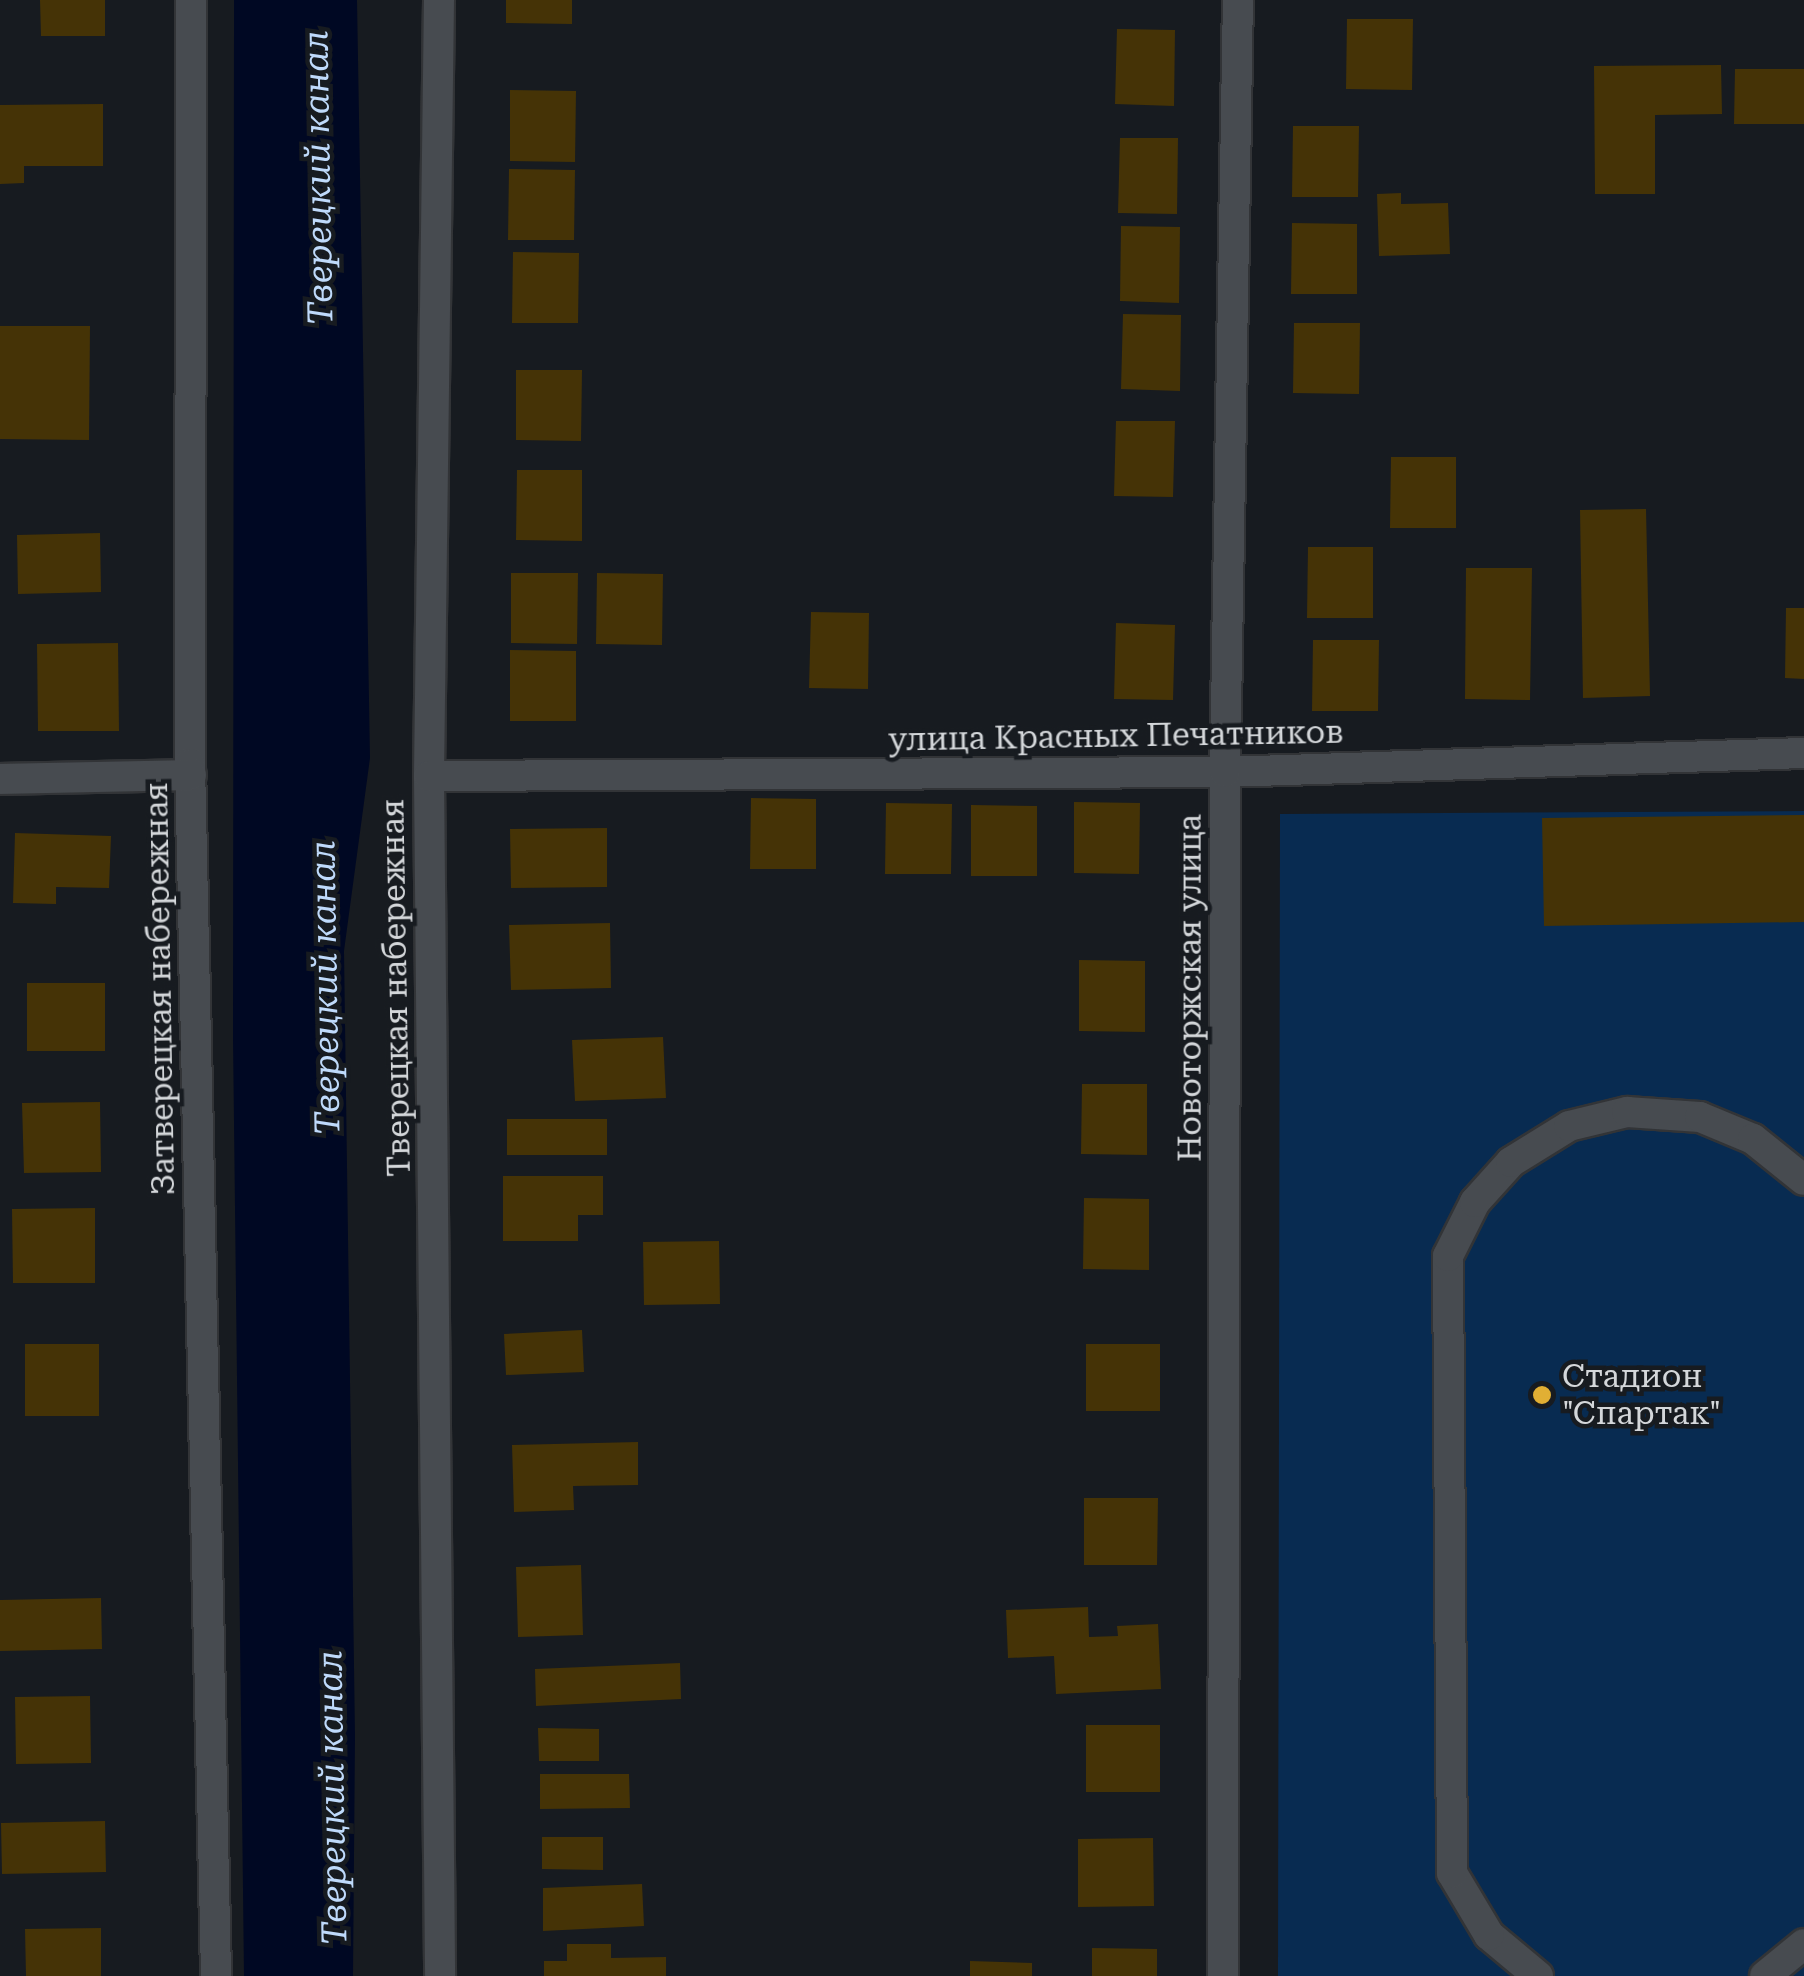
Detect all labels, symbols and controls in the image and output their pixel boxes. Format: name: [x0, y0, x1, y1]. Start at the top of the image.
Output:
water label: Тверецкий канал: [295, 30, 343, 326]
street label: улица Красных Печатников: [888, 713, 1344, 759]
street label: Затверецкая набережная: [137, 782, 183, 1196]
street label: Тверецкая набережная: [374, 799, 418, 1177]
street label: Новоторжская улица: [1171, 814, 1209, 1162]
water label: Тверецкий канал: [302, 840, 350, 1136]
place label: Стадион "Спартак": [1562, 1358, 1721, 1433]
marker: Стадион "Спартак": [1531, 1384, 1553, 1406]
water label: Тверецкий канал: [309, 1650, 357, 1946]

